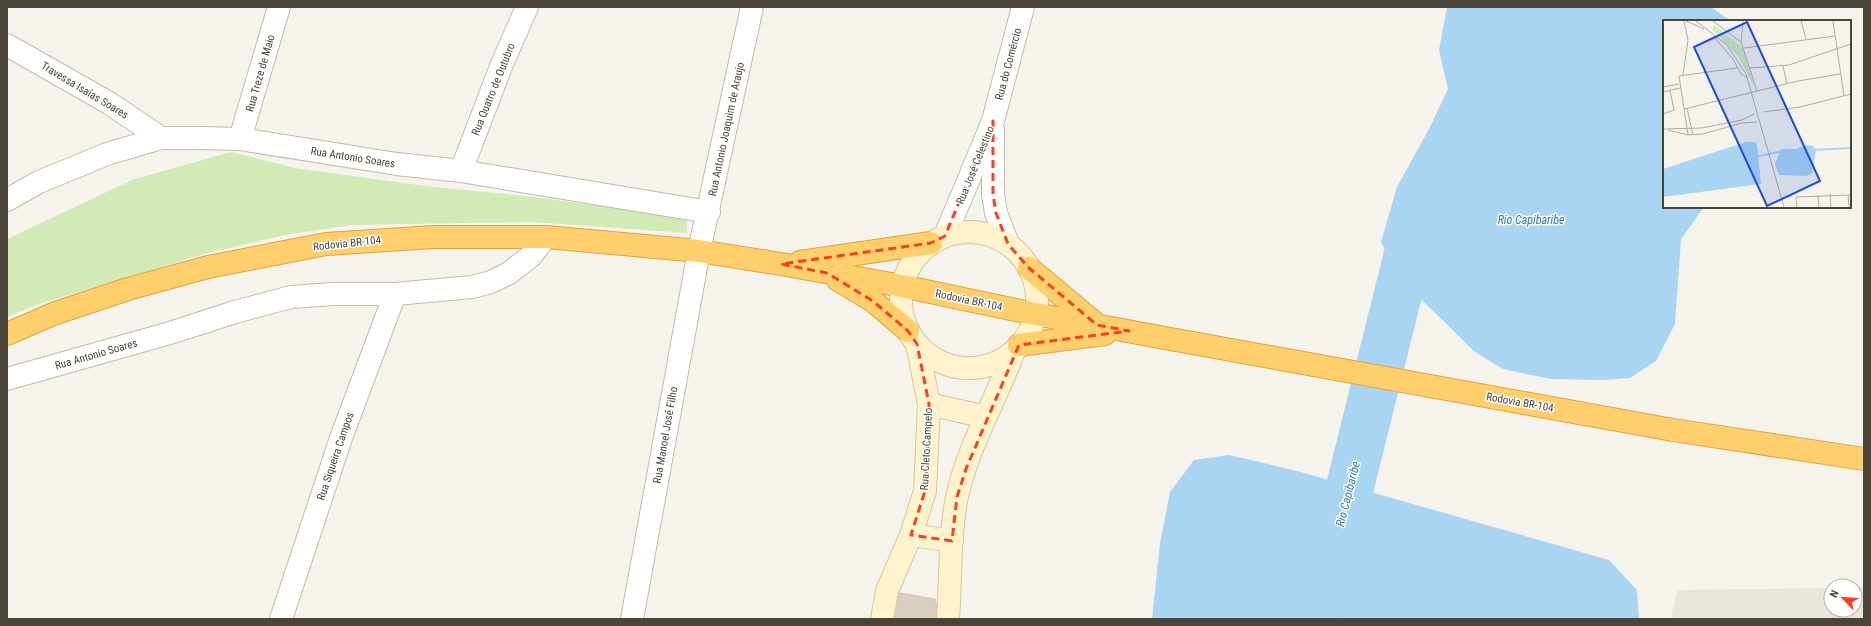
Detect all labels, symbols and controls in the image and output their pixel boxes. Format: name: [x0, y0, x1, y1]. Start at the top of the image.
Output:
inset map: [1663, 20, 1851, 208]
street label: Rua do Comércio: [993, 26, 1024, 102]
street label: Rua Treze de Maio: [243, 33, 278, 113]
street label: Rua Quatro de Outubro: [469, 41, 518, 137]
street label: Travessa Isaías Soares: [39, 59, 131, 122]
street label: Rua Antonio Joaquim de Araujo: [706, 60, 747, 197]
street label: Rua José Celestino: [954, 124, 997, 206]
street label: Rua Antonio Soares: [310, 144, 396, 171]
water label: Rio Capibaribe: [1498, 213, 1565, 227]
street label: Rodovia BR-104: [312, 233, 382, 254]
street label: Rodovia BR-104: [934, 287, 1004, 314]
street label: Rua Antonio Soares: [53, 337, 139, 372]
street label: Rua Manoel José Filho: [651, 385, 681, 485]
street label: Rodovia BR-104: [1485, 390, 1555, 415]
street label: Rua Cleto Campelo: [918, 407, 935, 491]
street label: Rua Siqueira Campos: [314, 410, 357, 502]
water label: Rio Capibaribe: [1333, 459, 1363, 528]
north arrow: [1823, 578, 1863, 618]
text: N: [1827, 588, 1842, 600]

